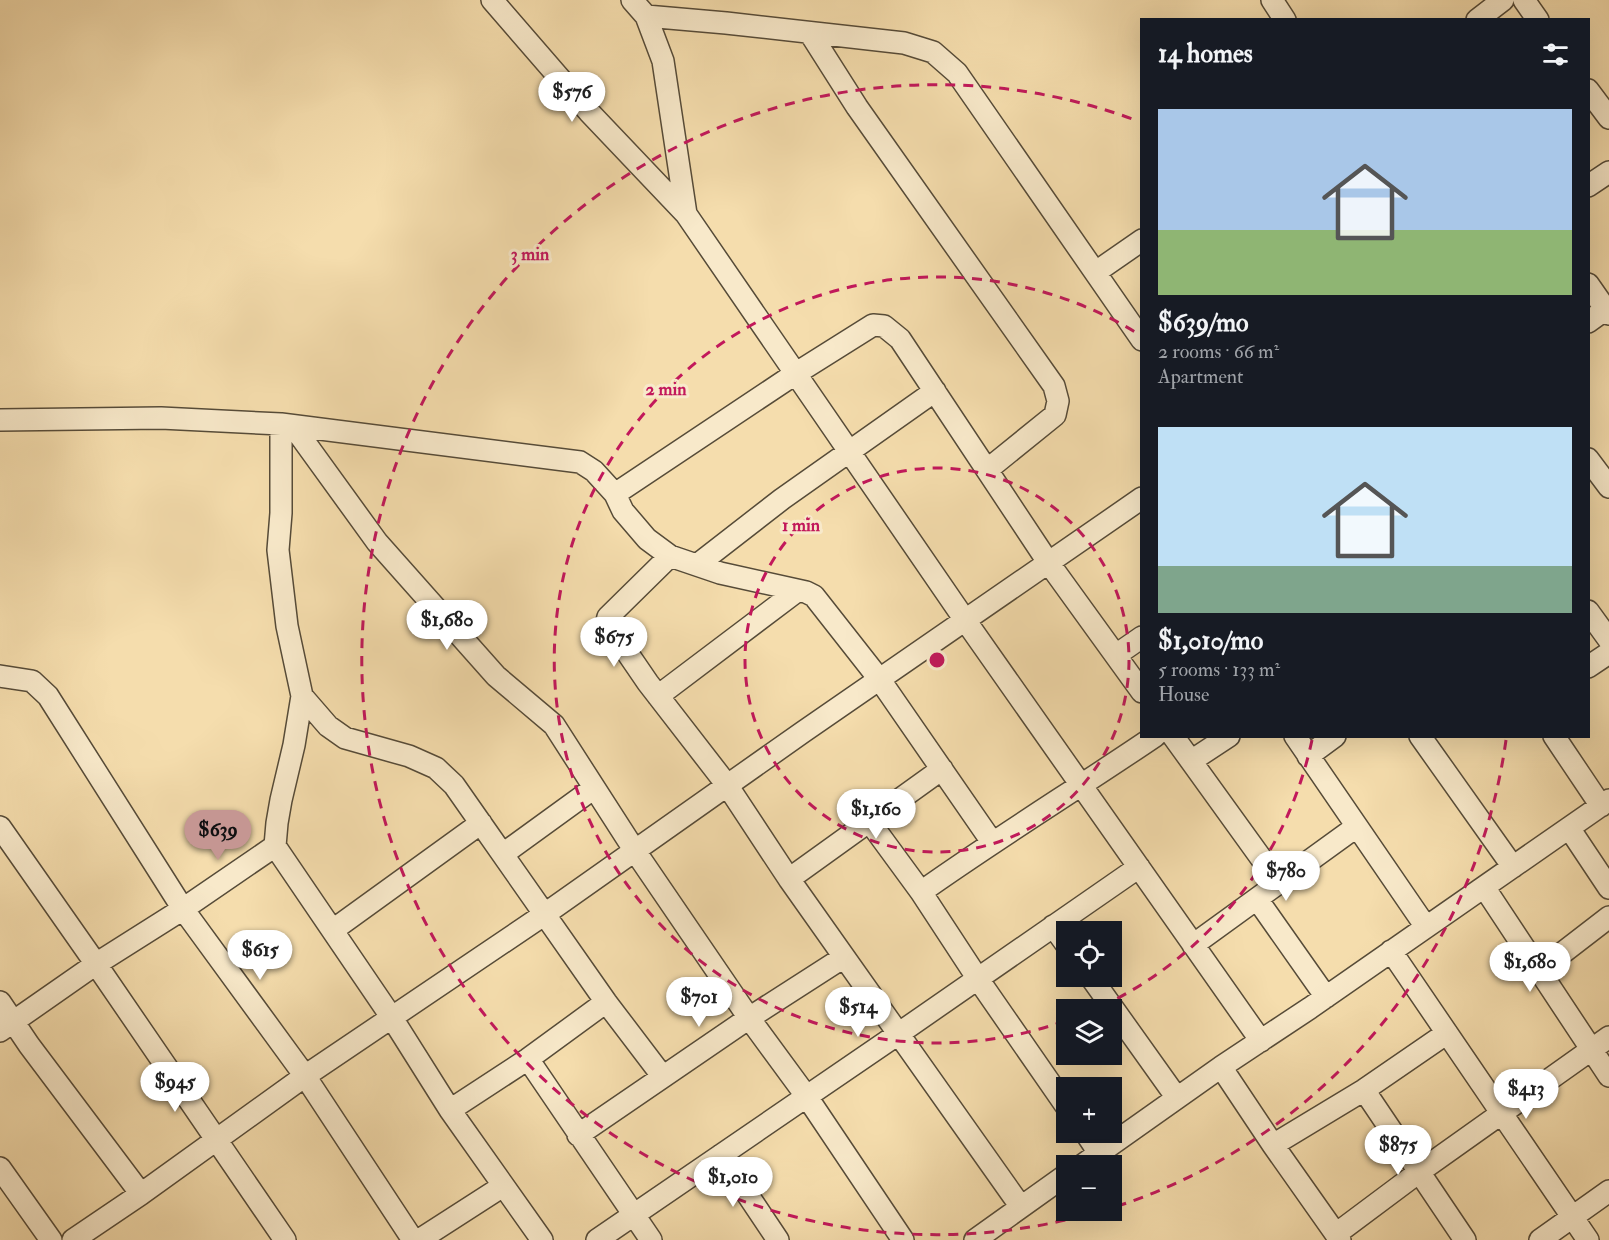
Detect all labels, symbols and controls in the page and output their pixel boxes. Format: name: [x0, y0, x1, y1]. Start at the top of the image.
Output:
text: 14 homes: [1158, 38, 1253, 70]
icon: filters: [1539, 38, 1572, 71]
pin: $576: [536, 72, 608, 123]
text: $576: [552, 79, 592, 104]
icon: home: [1311, 148, 1419, 256]
text: 3 min: [511, 243, 550, 266]
text: $639/mo: [1158, 307, 1248, 339]
text: 2 rooms · 66 m²: [1158, 339, 1279, 364]
text: Apartment: [1158, 364, 1243, 389]
text: 2 min: [646, 378, 687, 401]
icon: home: [1311, 466, 1419, 574]
text: 1 min: [782, 514, 821, 537]
pin: $1,680: [398, 600, 496, 651]
text: $1,680: [421, 607, 473, 632]
pin: $675: [578, 617, 650, 668]
text: $675: [594, 624, 634, 649]
text: $1,010/mo: [1158, 625, 1263, 657]
centre of rings: [927, 650, 947, 670]
text: 5 rooms · 133 m²: [1158, 657, 1280, 682]
text: House: [1158, 682, 1209, 707]
pin: $1,160: [827, 789, 925, 840]
text: $1,160: [851, 796, 901, 821]
pin: $639: [182, 810, 254, 861]
text: $639: [198, 817, 238, 842]
pin: $780: [1250, 851, 1322, 902]
text: $780: [1266, 858, 1306, 883]
map controls: [1056, 921, 1122, 1221]
button: locate: [1056, 921, 1122, 987]
pin: $615: [224, 930, 296, 981]
text: $615: [241, 937, 279, 962]
pin: $1,680: [1481, 942, 1579, 993]
text: $1,680: [1504, 949, 1556, 974]
pin: $701: [663, 977, 735, 1028]
text: $701: [680, 984, 718, 1009]
pin: $514: [822, 987, 894, 1038]
text: $514: [839, 994, 877, 1019]
button: layers: [1056, 999, 1122, 1065]
pin: $945: [139, 1062, 211, 1113]
text: $945: [154, 1069, 196, 1094]
pin: $413: [1490, 1069, 1562, 1120]
text: $413: [1508, 1076, 1544, 1101]
button: +: [1056, 1077, 1122, 1143]
pin: $875: [1362, 1125, 1434, 1176]
text: $875: [1379, 1132, 1417, 1157]
button: −: [1056, 1155, 1122, 1221]
pin: $1,010: [684, 1157, 782, 1208]
text: $1,010: [708, 1164, 758, 1189]

